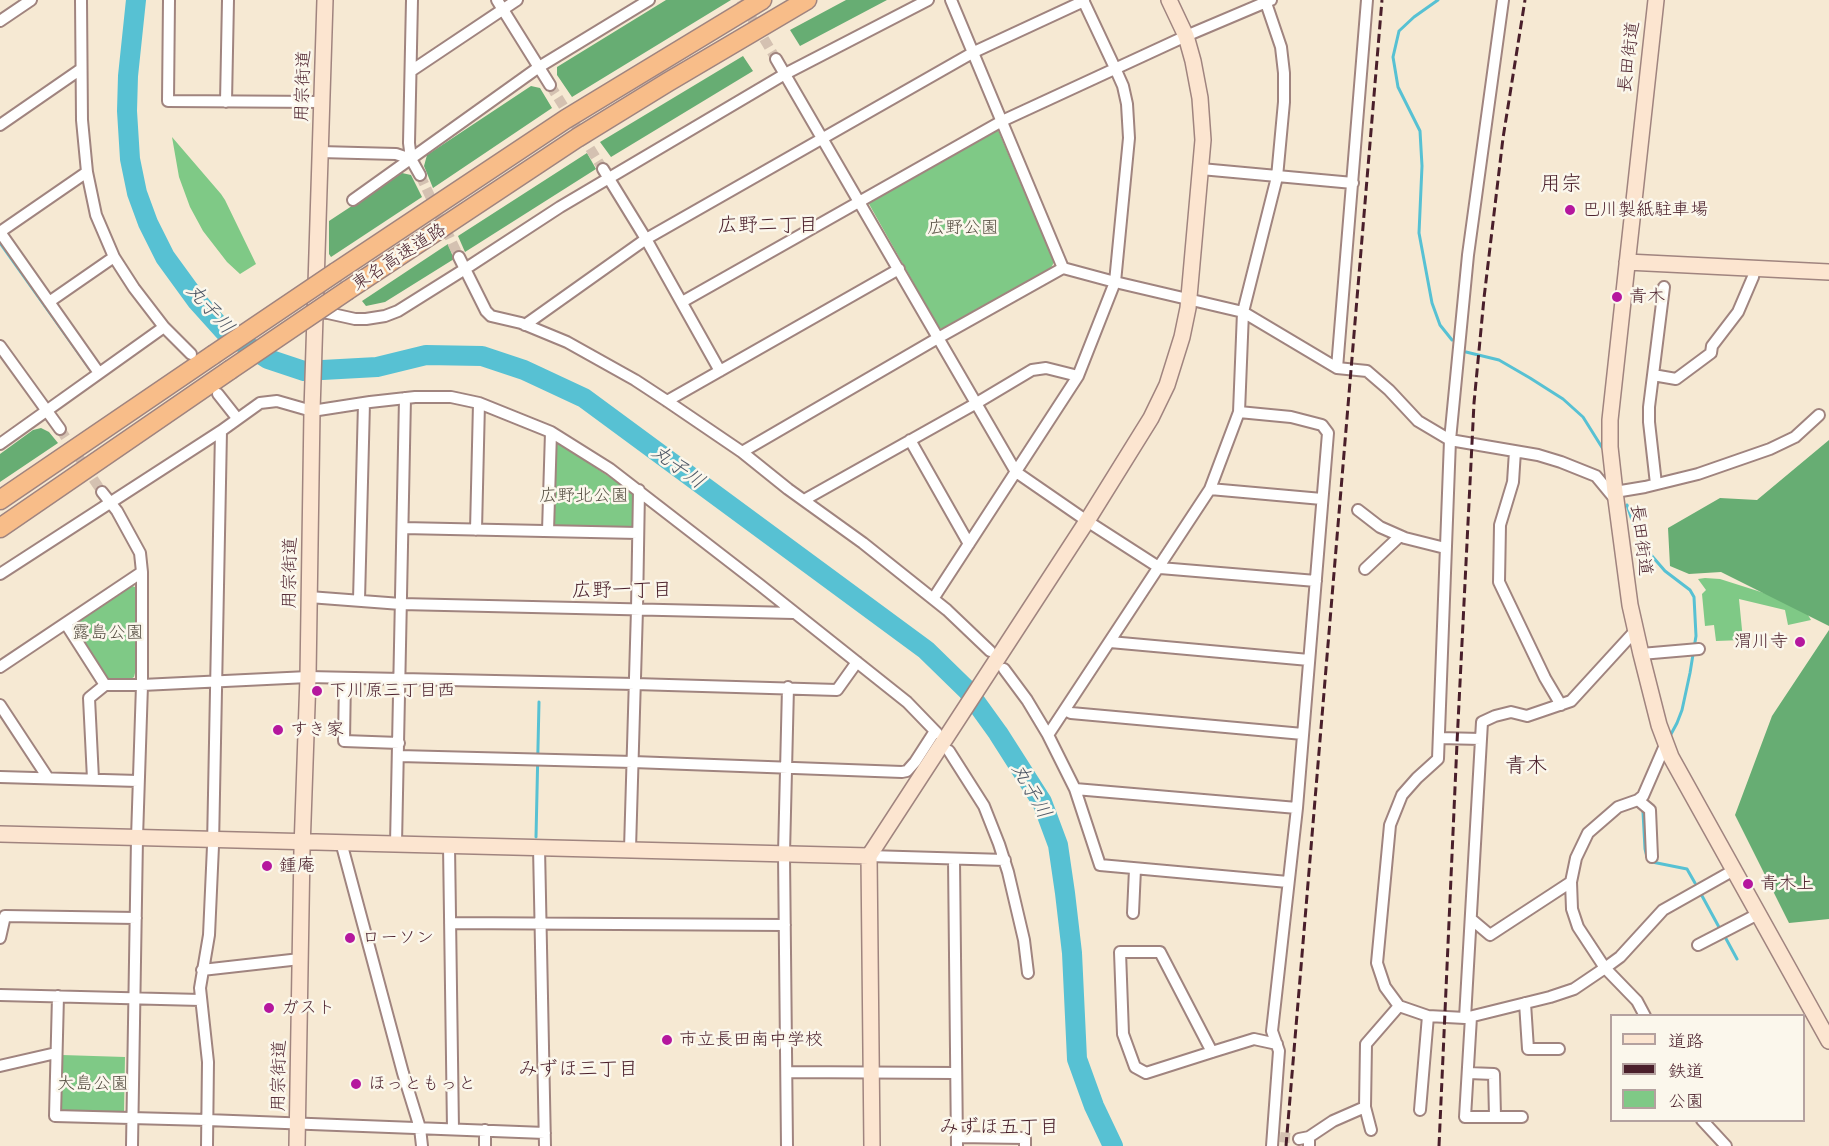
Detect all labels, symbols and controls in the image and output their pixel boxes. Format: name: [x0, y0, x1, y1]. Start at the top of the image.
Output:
street label: 長田街道: [1614, 20, 1644, 94]
street label: 用宗街道: [291, 50, 315, 122]
district label: 用宗: [1540, 171, 1582, 197]
place label: 巴川製紙駐車場: [1582, 199, 1708, 221]
marker: 巴川製紙駐車場: [1563, 203, 1577, 217]
district label: 広野二丁目: [718, 213, 818, 237]
park label: 広野公園: [927, 217, 999, 239]
street label: 東名高速道路: [348, 219, 450, 295]
water label: 丸子川: [181, 279, 239, 339]
place label: 青木: [1629, 286, 1665, 308]
marker: 青木: [1610, 290, 1624, 304]
water label: 丸子川: [647, 440, 709, 494]
park label: 広野北公園: [539, 485, 629, 507]
street label: 長田街道: [1626, 503, 1656, 577]
street label: 用宗街道: [279, 537, 301, 609]
district label: 広野一丁目: [572, 578, 672, 602]
park label: 露島公園: [72, 622, 144, 644]
place label: 渭川寺: [1734, 631, 1788, 653]
marker: 渭川寺: [1793, 635, 1807, 649]
place label: 下川原三丁目西: [329, 680, 455, 702]
marker: 下川原三丁目西: [310, 684, 324, 698]
place label: すき家: [290, 719, 344, 741]
marker: すき家: [271, 723, 285, 737]
district label: 青木: [1505, 753, 1547, 779]
water label: 丸子川: [1006, 759, 1056, 823]
place label: 鍾庵: [279, 855, 315, 877]
marker: 鍾庵: [260, 859, 274, 873]
place label: 青木上: [1760, 873, 1814, 895]
marker: 青木上: [1741, 877, 1755, 891]
place label: ローソン: [362, 927, 434, 949]
marker: ローソン: [343, 931, 357, 945]
place label: ガスト: [281, 997, 335, 1019]
marker: ガスト: [262, 1001, 276, 1015]
legend: [1610, 1014, 1805, 1122]
place label: 市立長田南中学校: [679, 1029, 823, 1051]
text: 道路: [1668, 1031, 1704, 1052]
marker: 市立長田南中学校: [660, 1033, 674, 1047]
street label: 用宗街道: [268, 1040, 290, 1112]
district label: みずほ三丁目: [518, 1057, 638, 1081]
text: 鉄道: [1668, 1061, 1704, 1082]
park label: 大島公園: [57, 1073, 129, 1095]
place label: ほっともっと: [368, 1073, 476, 1095]
marker: ほっともっと: [349, 1077, 363, 1091]
text: 公園: [1668, 1091, 1704, 1112]
district label: みずほ五丁目: [939, 1115, 1059, 1139]

